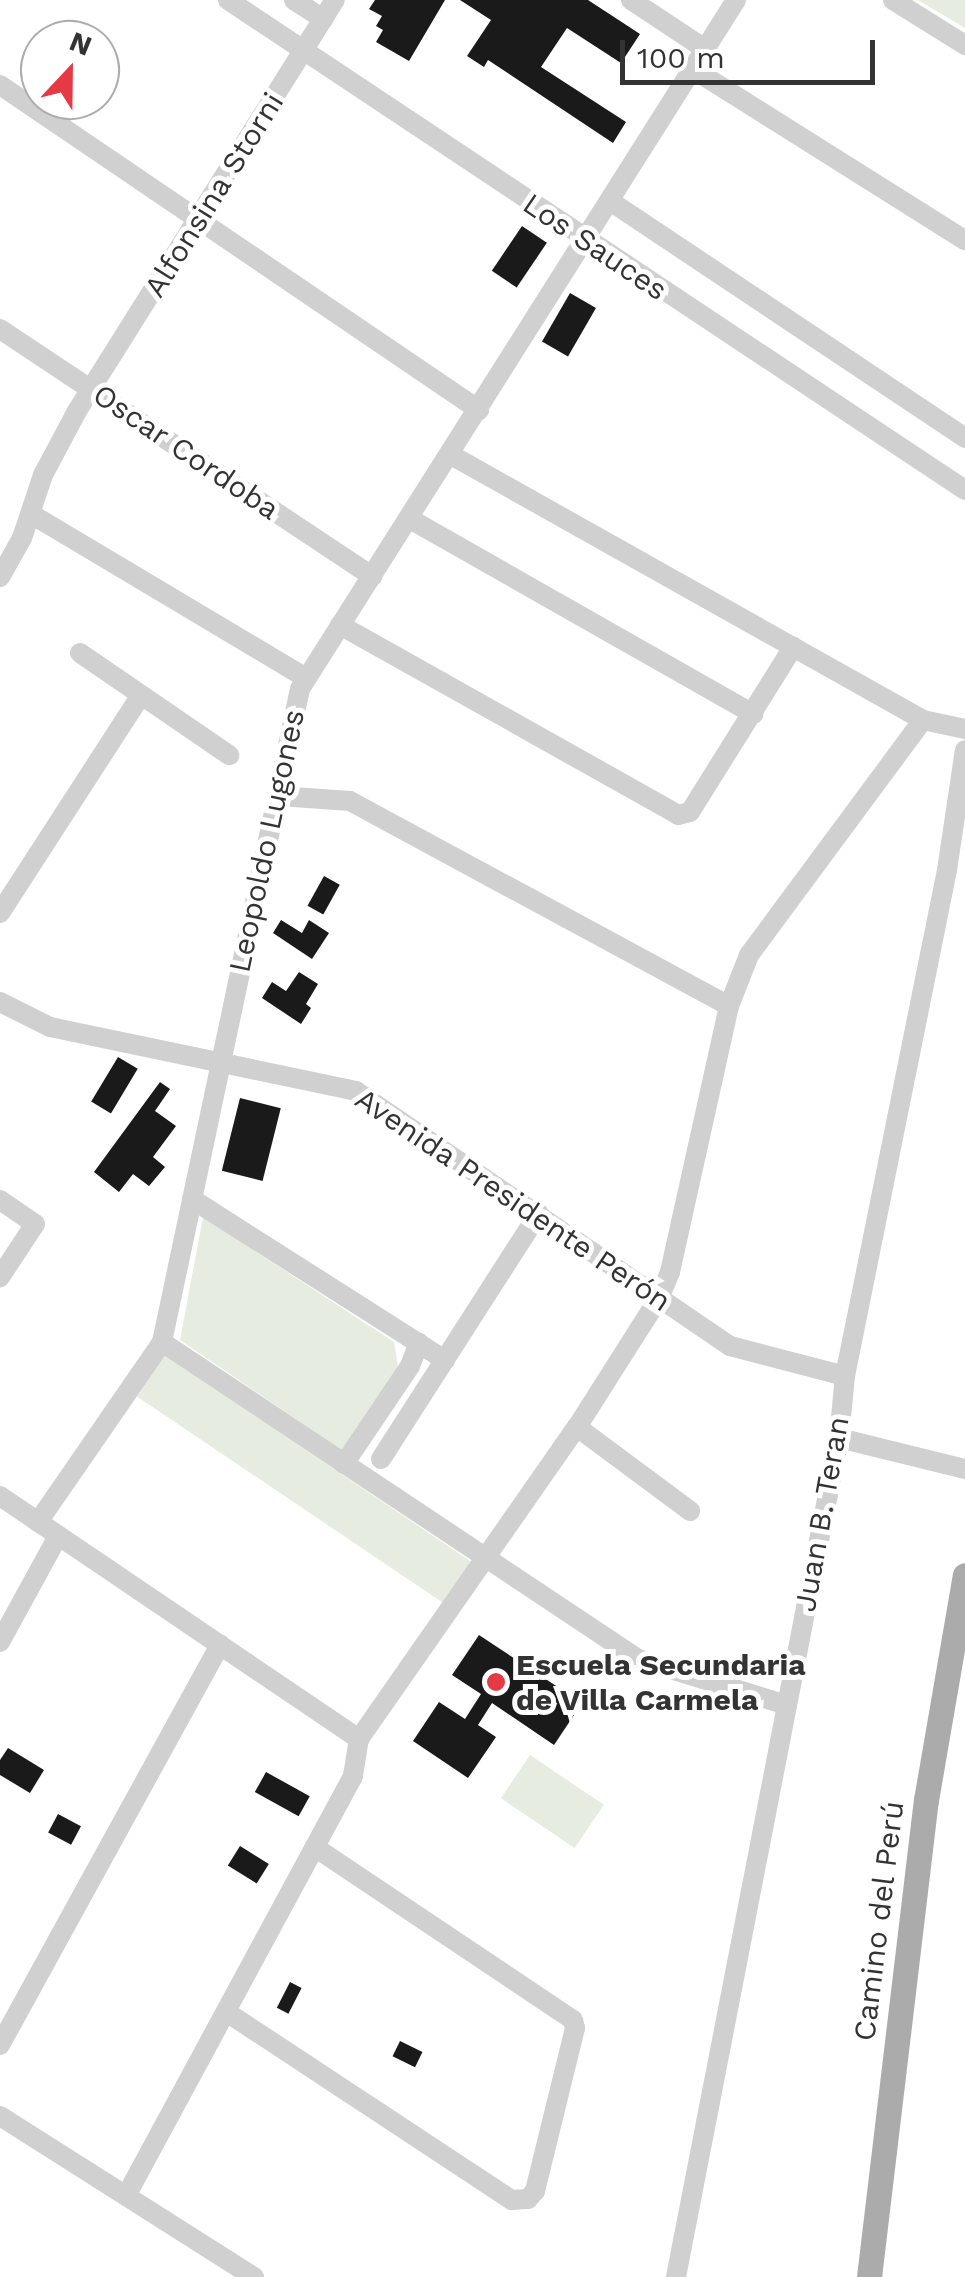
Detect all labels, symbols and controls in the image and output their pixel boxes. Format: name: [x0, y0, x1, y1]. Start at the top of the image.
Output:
north arrow: [20, 20, 120, 120]
scale bar: [625, 20, 880, 82]
text: N: [65, 24, 96, 63]
text: 100 m: [637, 40, 725, 75]
street label: Alfonsina Storni: [136, 86, 292, 304]
street label: Los Sauces: [516, 186, 674, 308]
street label: Oscar Cordoba: [86, 376, 286, 528]
street label: Leopoldo Lugones: [222, 706, 312, 976]
street label: Avenida Presidente Perón: [348, 1081, 678, 1319]
street label: Juan B. Teran: [787, 1413, 857, 1615]
place label: Escuela Secundaria de Villa Carmela: [516, 1647, 806, 1718]
marker: Escuela Secundaria de Villa Carmela: [485, 1671, 507, 1693]
street label: Camino del Perú: [846, 1798, 912, 2044]

